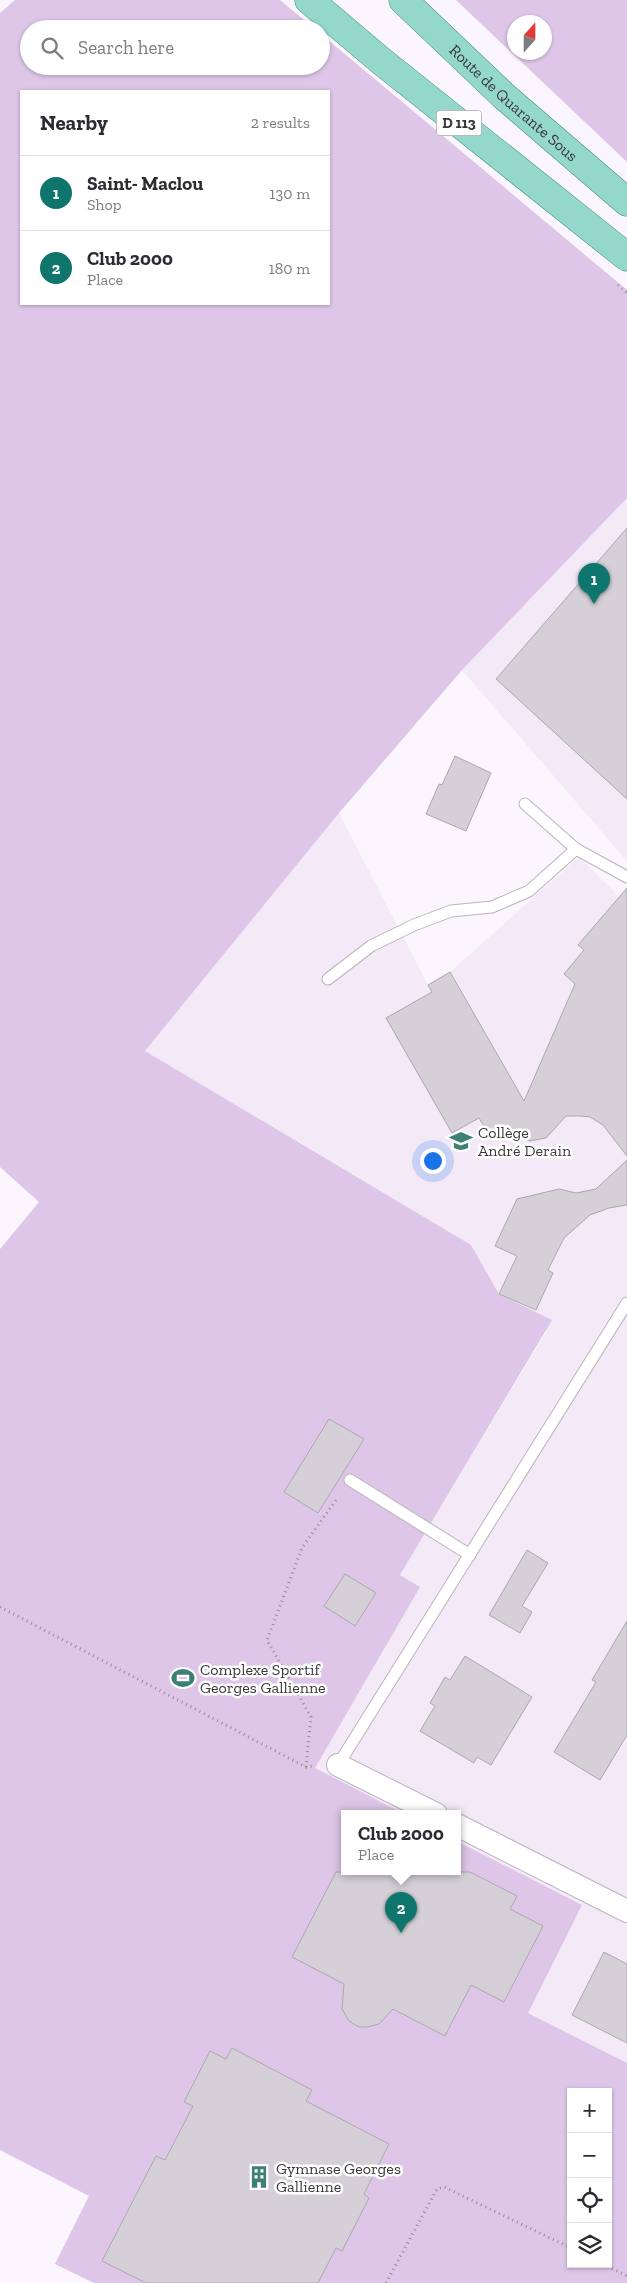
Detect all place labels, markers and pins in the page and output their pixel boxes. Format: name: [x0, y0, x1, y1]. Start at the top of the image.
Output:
pin: 1: [578, 563, 610, 604]
place label: Collège André Derain: [478, 1123, 572, 1160]
school or university icon: Collège André Derain: [448, 1128, 474, 1154]
place label: Complexe Sportif Georges Gallienne: [200, 1660, 326, 1697]
sports icon: Complexe Sportif Georges Gallienne: [170, 1665, 196, 1691]
pin: 2: [385, 1892, 417, 1933]
place label: Gymnase Georges Gallienne: [276, 2159, 401, 2196]
building icon: Gymnase Georges Gallienne: [246, 2164, 272, 2190]

